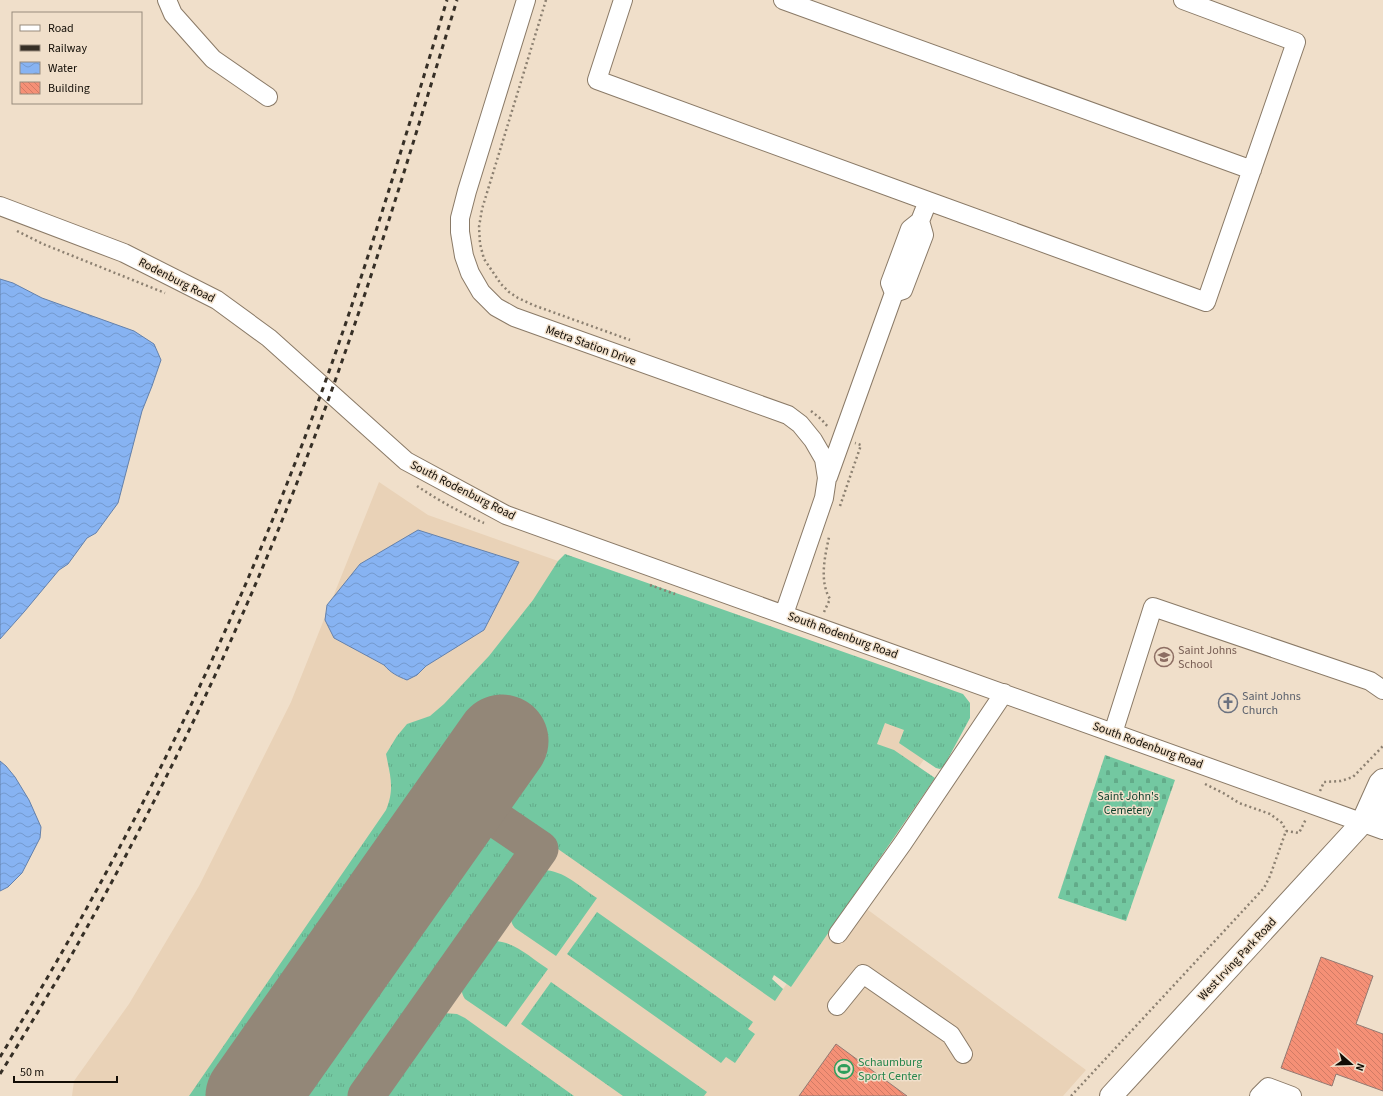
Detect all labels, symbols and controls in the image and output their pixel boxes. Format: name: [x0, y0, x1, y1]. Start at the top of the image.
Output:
legend: [12, 12, 142, 104]
text: Road: [48, 20, 74, 37]
text: Railway: [48, 40, 87, 57]
text: Water: [48, 60, 78, 77]
text: Building: [48, 80, 90, 97]
street label: Rodenburg Road: [136, 254, 218, 307]
street label: Metra Station Drive: [543, 321, 639, 370]
street label: South Rodenburg Road: [407, 456, 518, 524]
street label: South Rodenburg Road: [785, 608, 900, 663]
place label: Saint Johns School: [1178, 642, 1237, 673]
school or university icon: Saint Johns School: [1153, 646, 1175, 668]
place label: Saint Johns Church: [1242, 688, 1301, 719]
church icon: Saint Johns Church: [1217, 692, 1239, 714]
street label: South Rodenburg Road: [1090, 718, 1205, 773]
park label: Saint John's Cemetery: [1097, 788, 1159, 819]
street label: West Irving Park Road: [1194, 914, 1281, 1005]
north arrow: [1331, 1044, 1371, 1084]
place label: Schaumburg Sport Center: [858, 1054, 922, 1085]
scale bar: [14, 1058, 117, 1084]
sports icon: Schaumburg Sport Center: [833, 1058, 855, 1080]
text: N: [1352, 1061, 1368, 1073]
text: 50 m: [20, 1064, 44, 1081]

